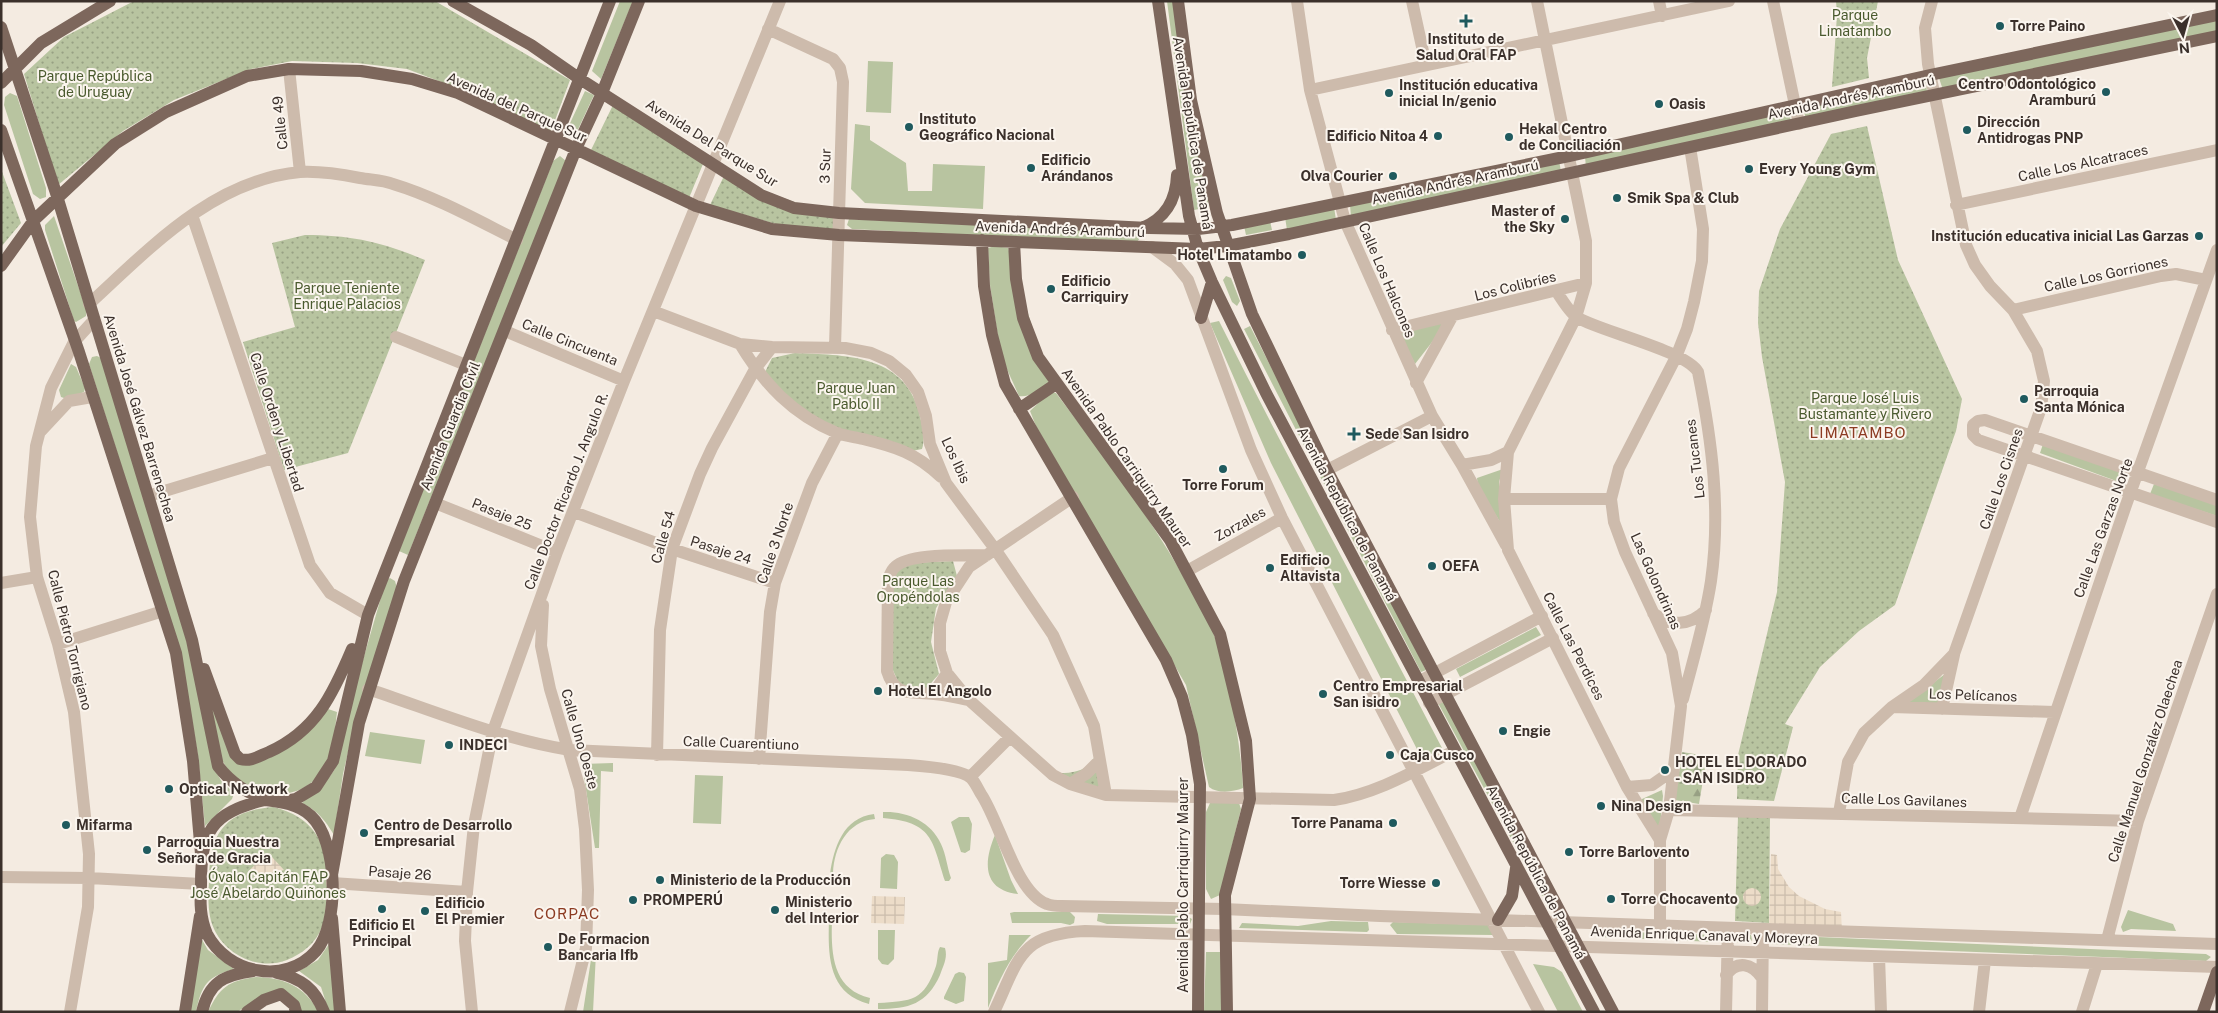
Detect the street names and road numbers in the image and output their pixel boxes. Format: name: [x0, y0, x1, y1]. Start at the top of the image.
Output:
street label: Avenida República de Panamá: [1170, 36, 1216, 230]
street label: Avenida del Parque Sur: [445, 69, 589, 145]
street label: Avenida Andrés Aramburú: [1766, 71, 1936, 123]
street label: Calle 49: [269, 95, 291, 151]
street label: Avenida Del Parque Sur: [643, 96, 781, 190]
street label: Calle Los Alcatraces: [2017, 141, 2149, 185]
street label: 3 Sur: [816, 148, 834, 184]
street label: Avenida Andrés Aramburú: [1370, 156, 1540, 208]
street label: Avenida Andrés Aramburú: [975, 218, 1145, 240]
street label: Calle Los Halcones: [1356, 220, 1418, 340]
street label: Calle Los Gorriones: [2043, 253, 2169, 295]
street label: Los Colibríes: [1473, 268, 1557, 304]
street label: Avenida José Gálvez Barrenechea: [101, 312, 179, 524]
street label: Calle Cincuenta: [520, 315, 620, 369]
street label: Calle Orden y Libertad: [247, 350, 307, 494]
street label: Avenida Guardia Civil: [417, 359, 483, 493]
street label: Avenida Pablo Carriquirry Maurer: [1059, 365, 1195, 551]
street label: Calle Doctor Ricardo J. Angulo R.: [521, 390, 611, 592]
street label: Los Tucanes: [1682, 418, 1708, 500]
street label: Avenida República de Panamá: [1294, 424, 1400, 604]
street label: Calle Los Cisnes: [1976, 426, 2026, 532]
street label: Los Ibis: [938, 434, 974, 486]
street label: Calle Las Garzas Norte: [2070, 456, 2136, 600]
street label: Pasaje 25: [470, 495, 534, 533]
street label: Calle 3 Norte: [754, 500, 797, 586]
street label: Zorzales: [1212, 504, 1268, 544]
street label: Calle 54: [648, 509, 678, 565]
street label: Las Golondrinas: [1627, 530, 1685, 632]
street label: Pasaje 24: [688, 533, 754, 567]
street label: Calle Pietro Torrigiano: [45, 568, 95, 712]
street label: Calle Las Perdices: [1540, 589, 1608, 703]
street label: Calle Manuel González Olaechea: [2105, 658, 2185, 864]
street label: Los Pelícanos: [1928, 685, 2018, 705]
street label: Calle Uno Oeste: [558, 687, 602, 791]
street label: Calle Cuarentiuno: [683, 733, 799, 753]
street label: Avenida Pablo Carriquirry Maurer: [1175, 777, 1191, 993]
street label: Avenida República de Panamá: [1483, 782, 1589, 962]
street label: Calle Los Gavilanes: [1841, 790, 1967, 810]
street label: Pasaje 26: [368, 863, 432, 883]
street label: Avenida Enrique Canaval y Moreyra: [1590, 923, 1818, 947]

